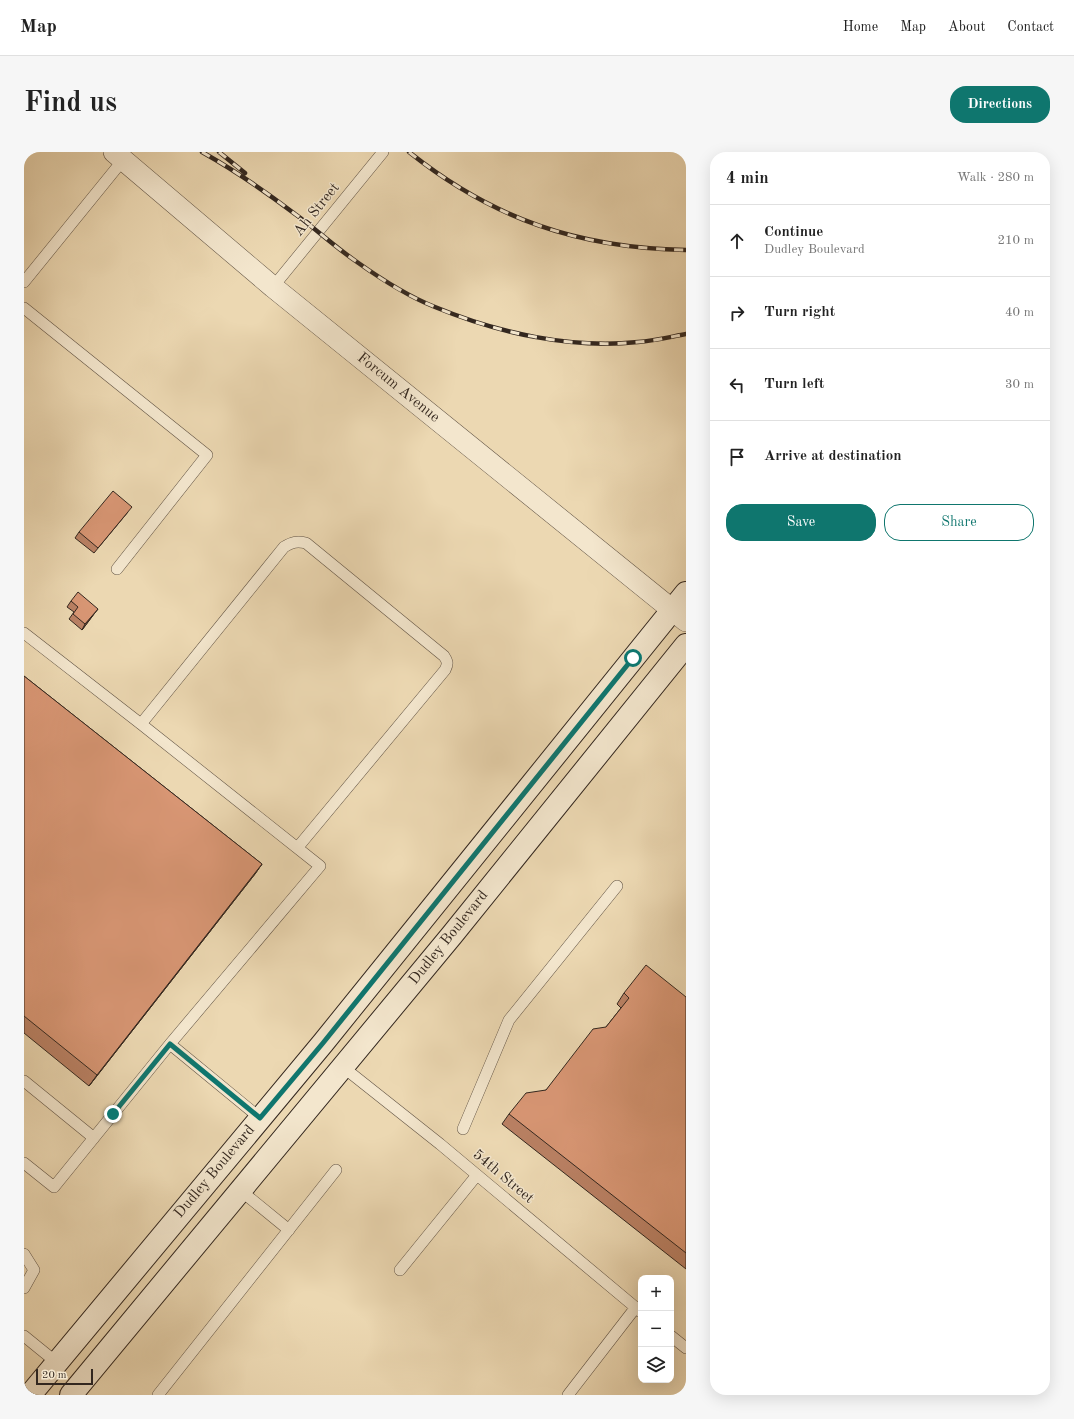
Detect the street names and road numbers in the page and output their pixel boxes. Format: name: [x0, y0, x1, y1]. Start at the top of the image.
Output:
street label: Ah Street: [291, 181, 343, 239]
street label: Forcum Avenue: [354, 350, 442, 426]
street label: Dudley Boulevard: [407, 888, 492, 988]
street label: Dudley Boulevard: [172, 1123, 258, 1221]
street label: 54th Street: [470, 1147, 536, 1207]

